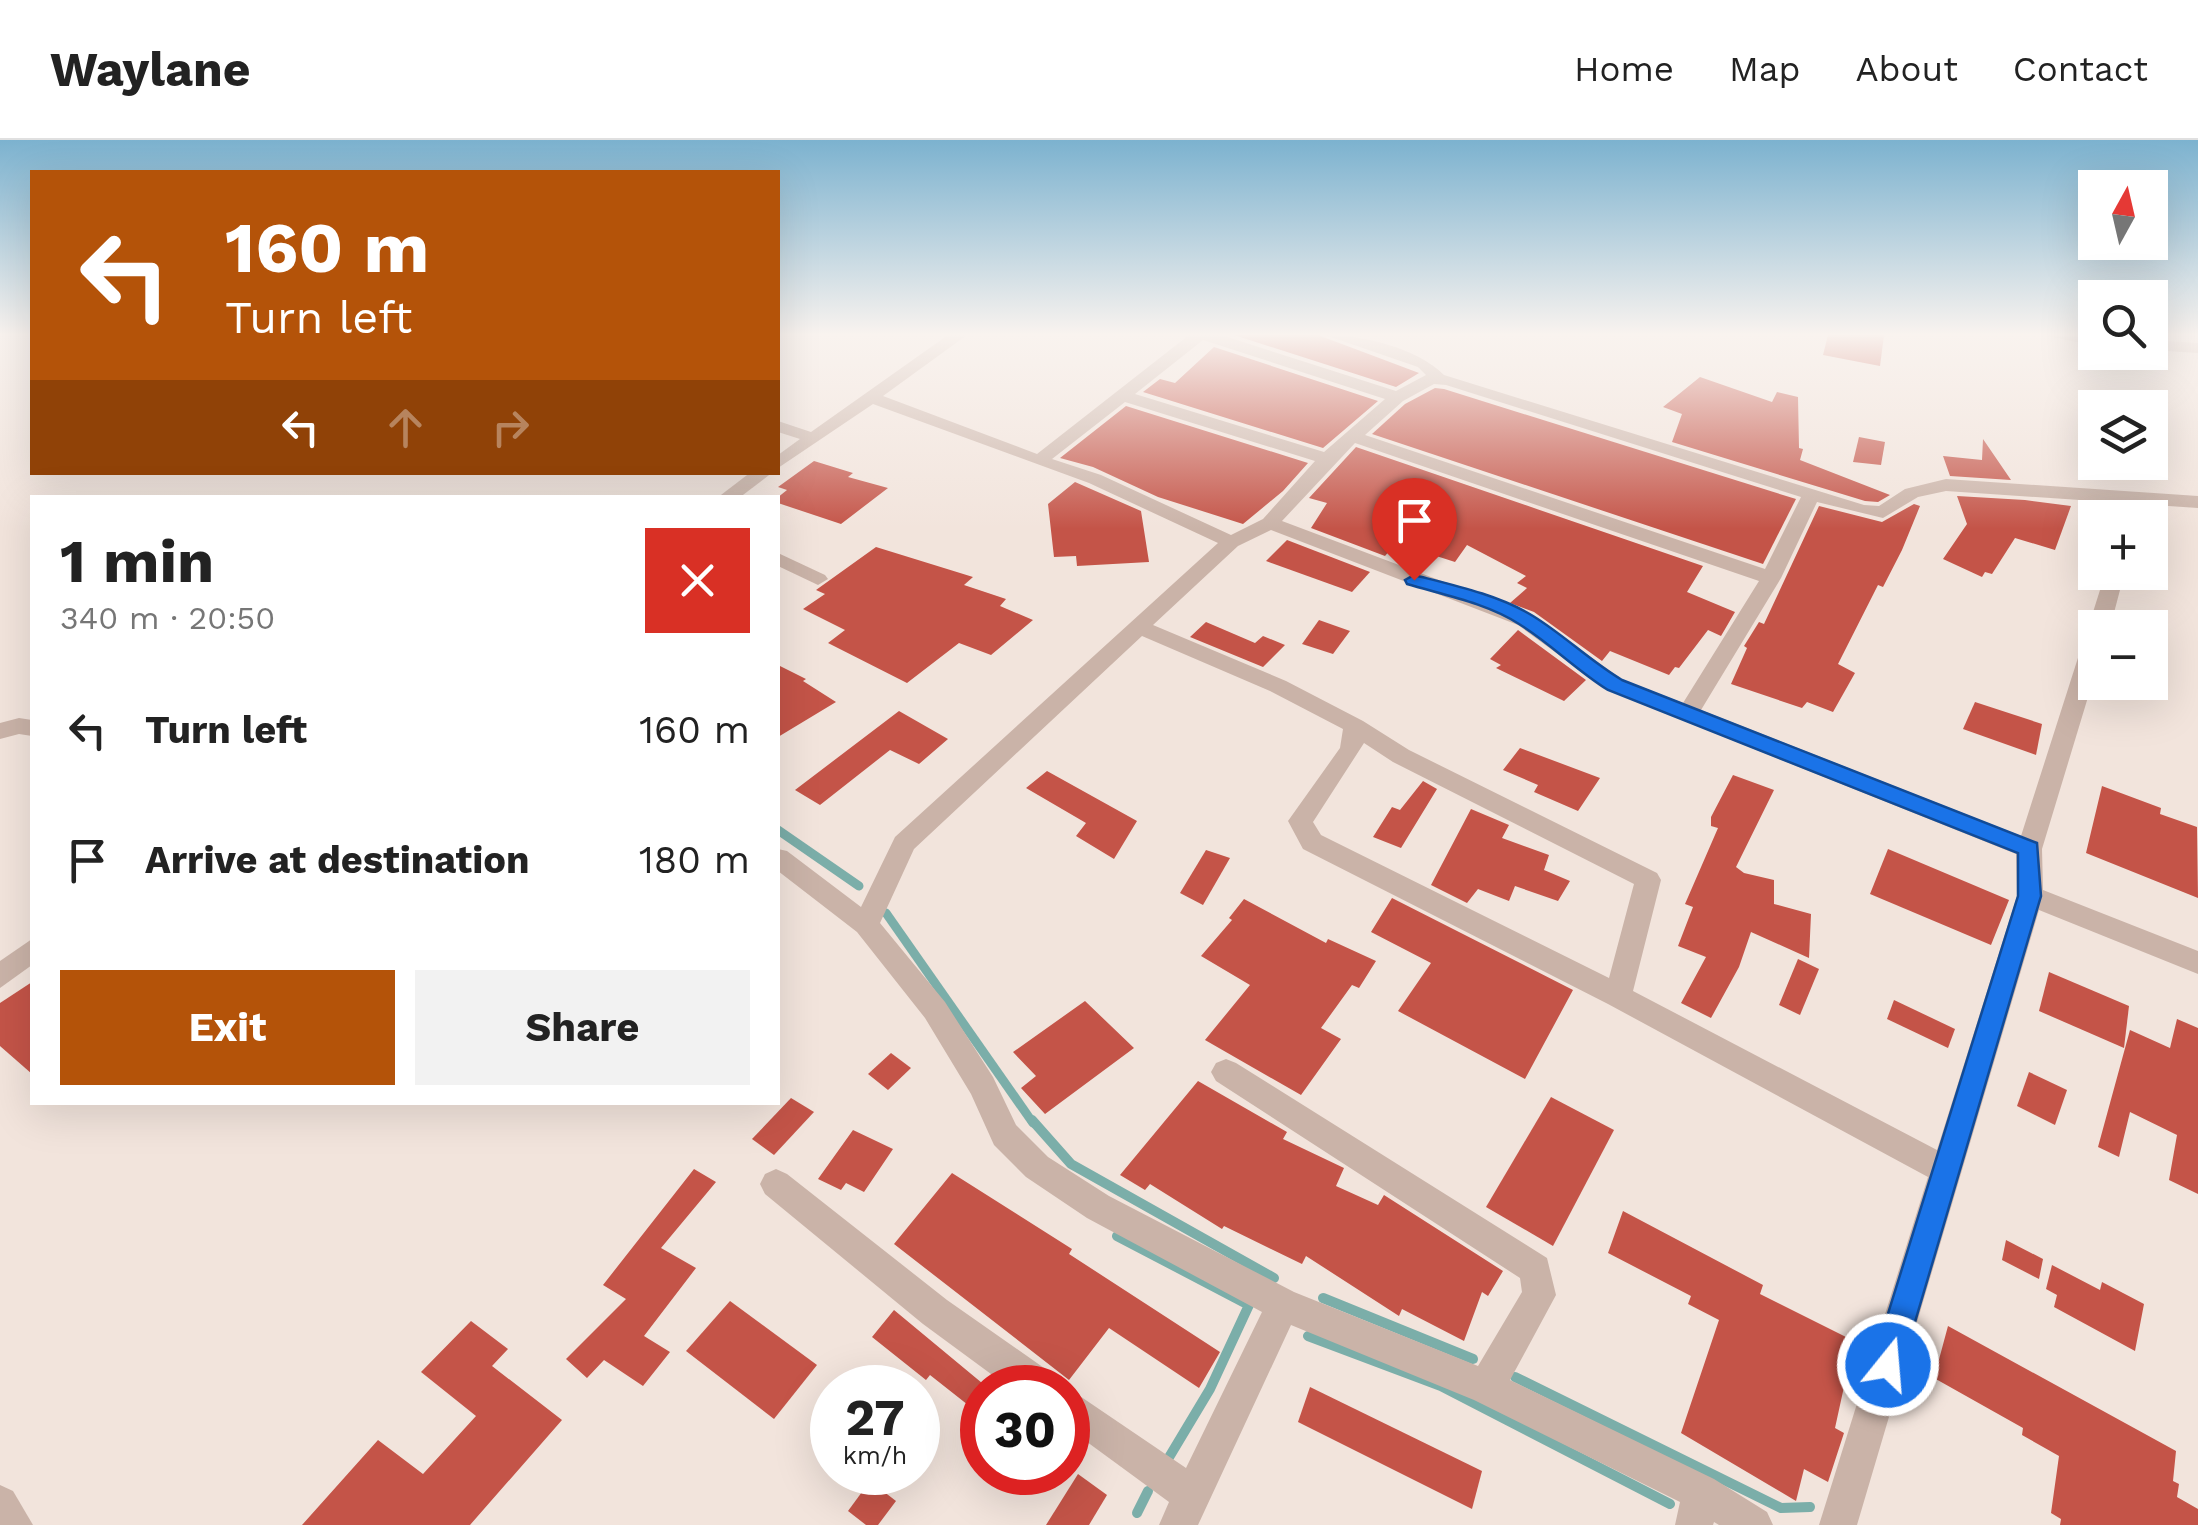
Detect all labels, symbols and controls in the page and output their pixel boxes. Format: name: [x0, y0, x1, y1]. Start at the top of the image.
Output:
text: Waylane: [50, 41, 251, 98]
text: Home: [1574, 48, 1674, 90]
text: Map: [1729, 48, 1801, 90]
text: About: [1856, 48, 1958, 90]
text: Contact: [2013, 48, 2148, 90]
north arrow: [2078, 170, 2168, 260]
map controls: [2078, 170, 2168, 700]
text: 160 m: [225, 207, 429, 289]
icon: left: [60, 210, 190, 340]
button: search: [2078, 280, 2168, 370]
text: Turn left: [225, 291, 412, 344]
button: layers: [2078, 390, 2168, 480]
icon: left: [273, 400, 328, 455]
icon: ahead: [378, 400, 433, 455]
icon: right: [483, 400, 538, 455]
pin: [1372, 478, 1457, 581]
icon: arrive: [1387, 493, 1442, 548]
button: +: [2078, 500, 2168, 590]
text: 1 min: [60, 526, 214, 597]
button: close: [645, 528, 750, 633]
text: 340 m · 20:50: [60, 599, 275, 637]
button: −: [2078, 610, 2168, 700]
icon: left: [60, 703, 115, 758]
text: Turn left: [145, 708, 307, 752]
text: 160 m: [639, 708, 750, 752]
icon: arrive: [60, 833, 115, 888]
text: Arrive at destination: [145, 838, 530, 882]
text: 180 m: [639, 838, 750, 882]
button: Exit: [60, 970, 395, 1085]
button: Share: [415, 970, 750, 1085]
position arrow: [1836, 1313, 1940, 1417]
speed limit sign: 30: [960, 1365, 1090, 1495]
text: 27: [845, 1388, 905, 1447]
text: km/h: [843, 1441, 907, 1470]

